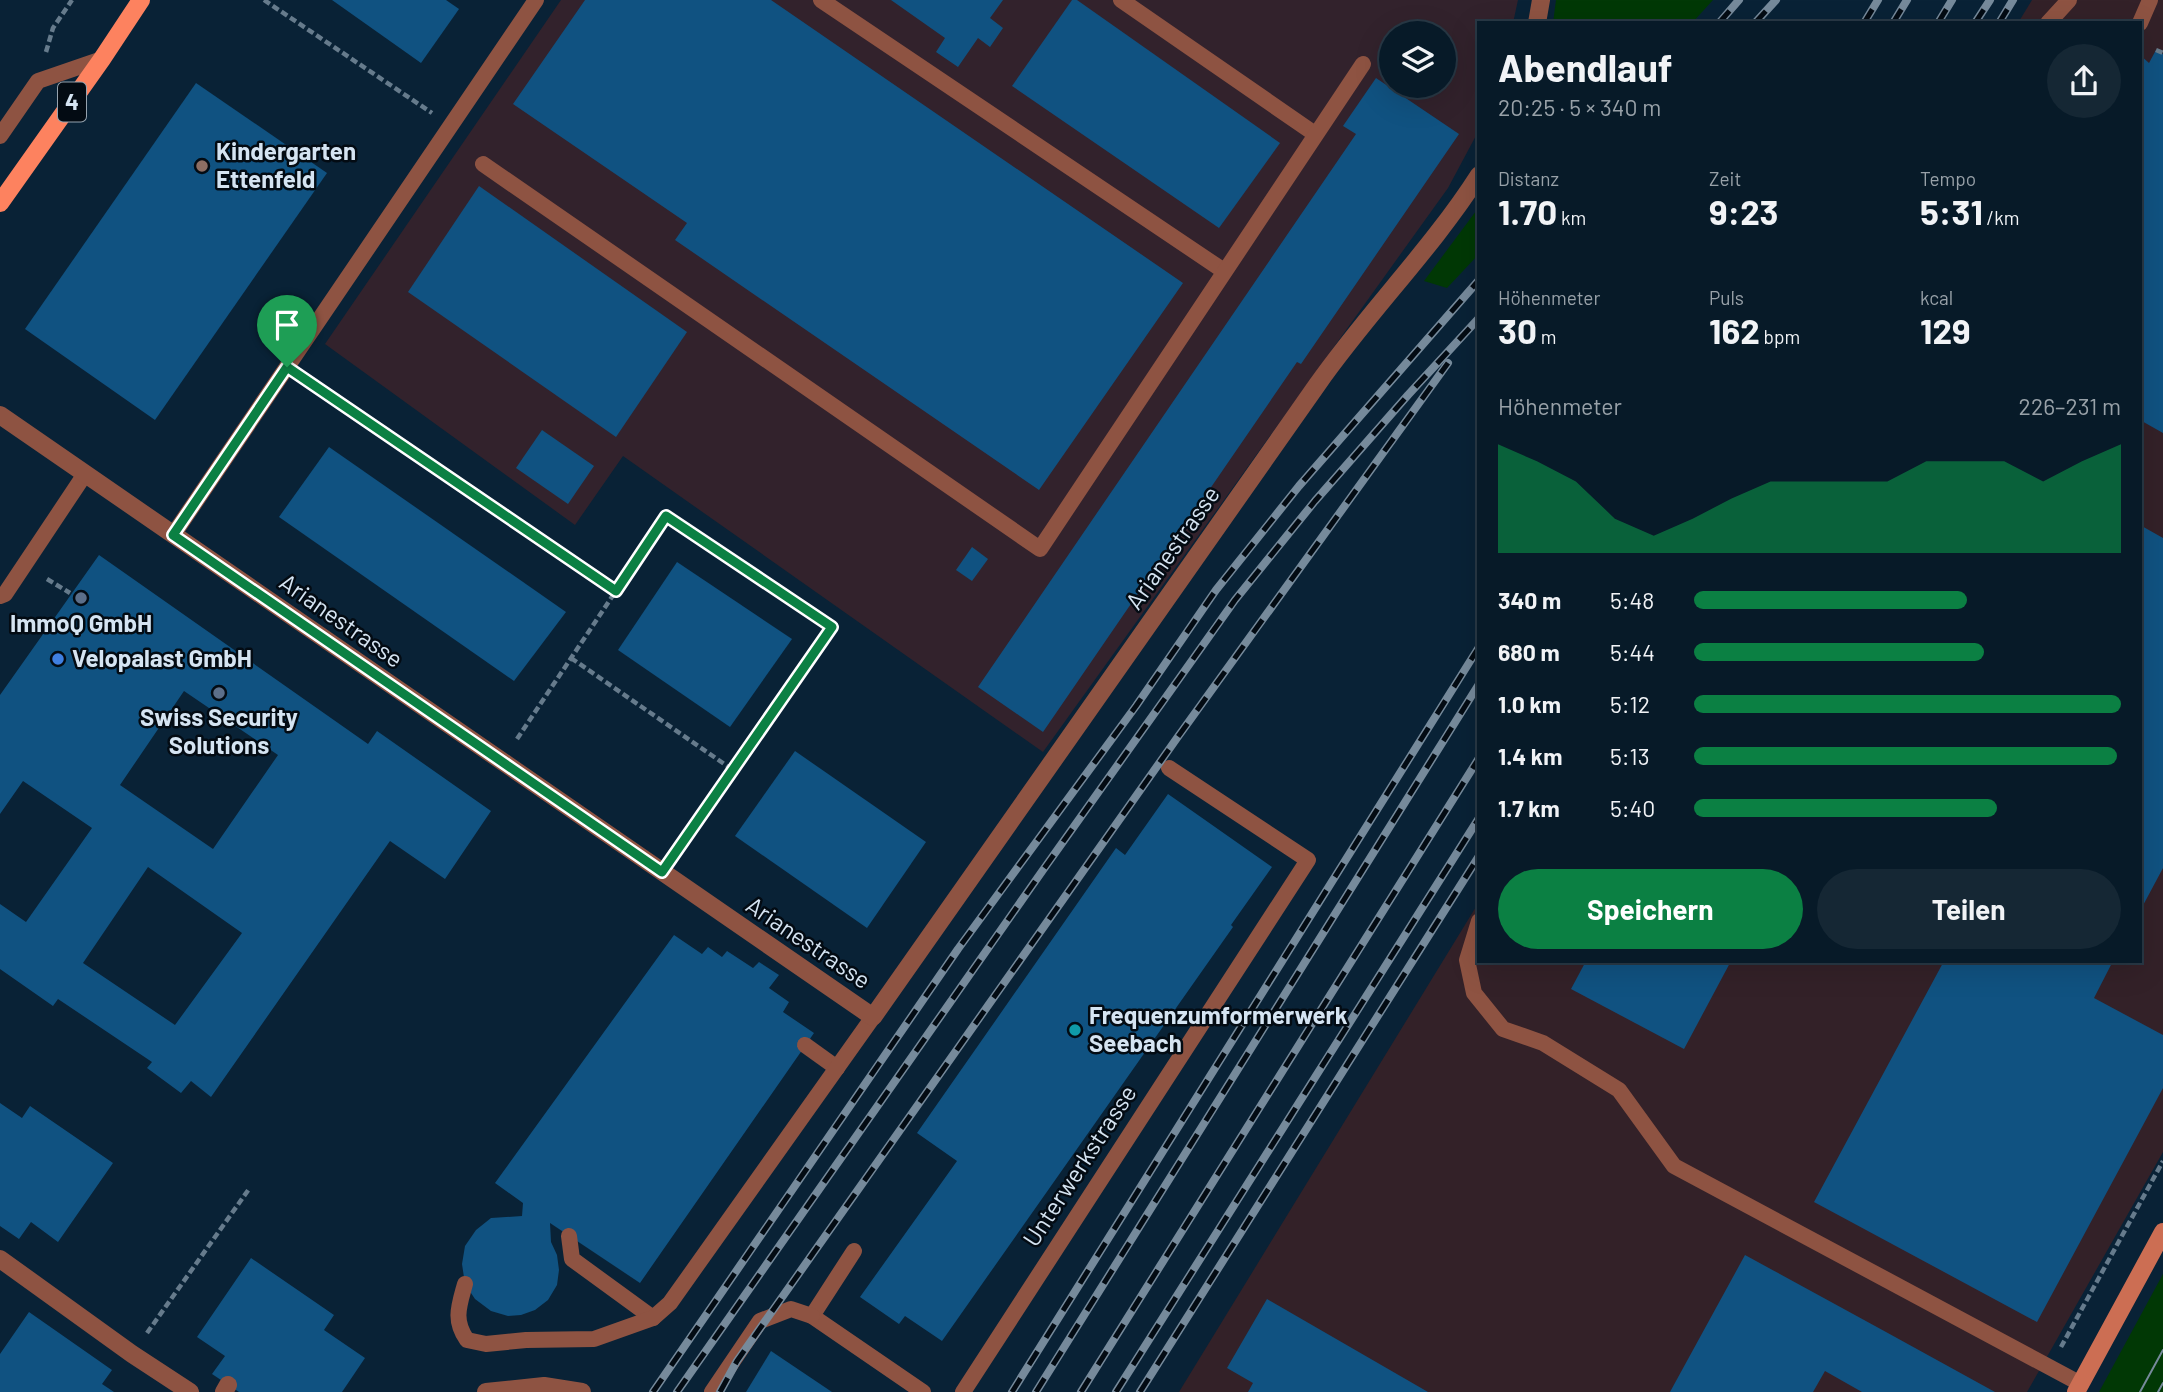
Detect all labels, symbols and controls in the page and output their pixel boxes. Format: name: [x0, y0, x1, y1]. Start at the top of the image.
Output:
map controls: [1379, 21, 1456, 98]
button: layers: [1379, 21, 1456, 98]
text: Abendlauf: [1498, 44, 1673, 90]
button: share: [2047, 44, 2121, 118]
road number: 4: [58, 82, 86, 122]
text: 20:25 · 5 × 340 m: [1498, 93, 1661, 121]
place label: Kindergarten Ettenfeld: [216, 136, 356, 193]
marker: Kindergarten Ettenfeld: [194, 158, 210, 174]
text: Distanz: [1498, 167, 1559, 190]
text: Zeit: [1709, 167, 1741, 190]
text: Tempo: [1920, 167, 1976, 190]
text: 1.70: [1498, 190, 1557, 232]
text: 9:23: [1709, 190, 1778, 232]
text: 5:31: [1920, 190, 1983, 232]
text: km: [1557, 206, 1586, 229]
text: /km: [1983, 206, 2019, 229]
text: Höhenmeter: [1498, 286, 1600, 309]
text: Puls: [1709, 286, 1744, 309]
text: kcal: [1920, 286, 1953, 309]
pin: [257, 295, 317, 367]
icon: arrive: [268, 306, 306, 344]
text: 30: [1498, 309, 1537, 351]
text: 162: [1709, 309, 1760, 351]
text: 129: [1920, 309, 1971, 351]
text: m: [1537, 325, 1556, 348]
text: bpm: [1760, 325, 1800, 348]
text: Höhenmeter: [1498, 392, 1622, 420]
text: 226–231 m: [2019, 392, 2121, 420]
street label: Arianestrasse: [1119, 480, 1225, 614]
street label: Arianestrasse: [275, 567, 409, 673]
text: 340 m: [1498, 586, 1561, 614]
text: 5:48: [1610, 586, 1654, 614]
marker: ImmoQ GmbH: [73, 590, 89, 606]
place label: ImmoQ GmbH: [10, 608, 152, 637]
text: 680 m: [1498, 638, 1560, 666]
text: 5:44: [1610, 638, 1655, 666]
place label: Velopalast GmbH: [72, 643, 252, 672]
marker: Velopalast GmbH: [50, 651, 66, 667]
marker: Swiss Security Solutions: [211, 685, 227, 701]
text: 1.0 km: [1498, 690, 1561, 718]
text: 5:12: [1610, 690, 1650, 718]
place label: Swiss Security Solutions: [140, 702, 298, 759]
text: 1.4 km: [1498, 742, 1562, 770]
text: 5:13: [1610, 742, 1650, 770]
text: 1.7 km: [1498, 794, 1560, 822]
text: 5:40: [1610, 794, 1655, 822]
button: Speichern: [1498, 869, 1803, 949]
button: Teilen: [1817, 869, 2121, 949]
street label: Arianestrasse: [741, 890, 877, 994]
place label: Frequenzumformerwerk Seebach: [1089, 1000, 1348, 1057]
marker: Frequenzumformerwerk Seebach: [1067, 1022, 1083, 1038]
street label: Unterwerkstrasse: [1016, 1079, 1142, 1251]

